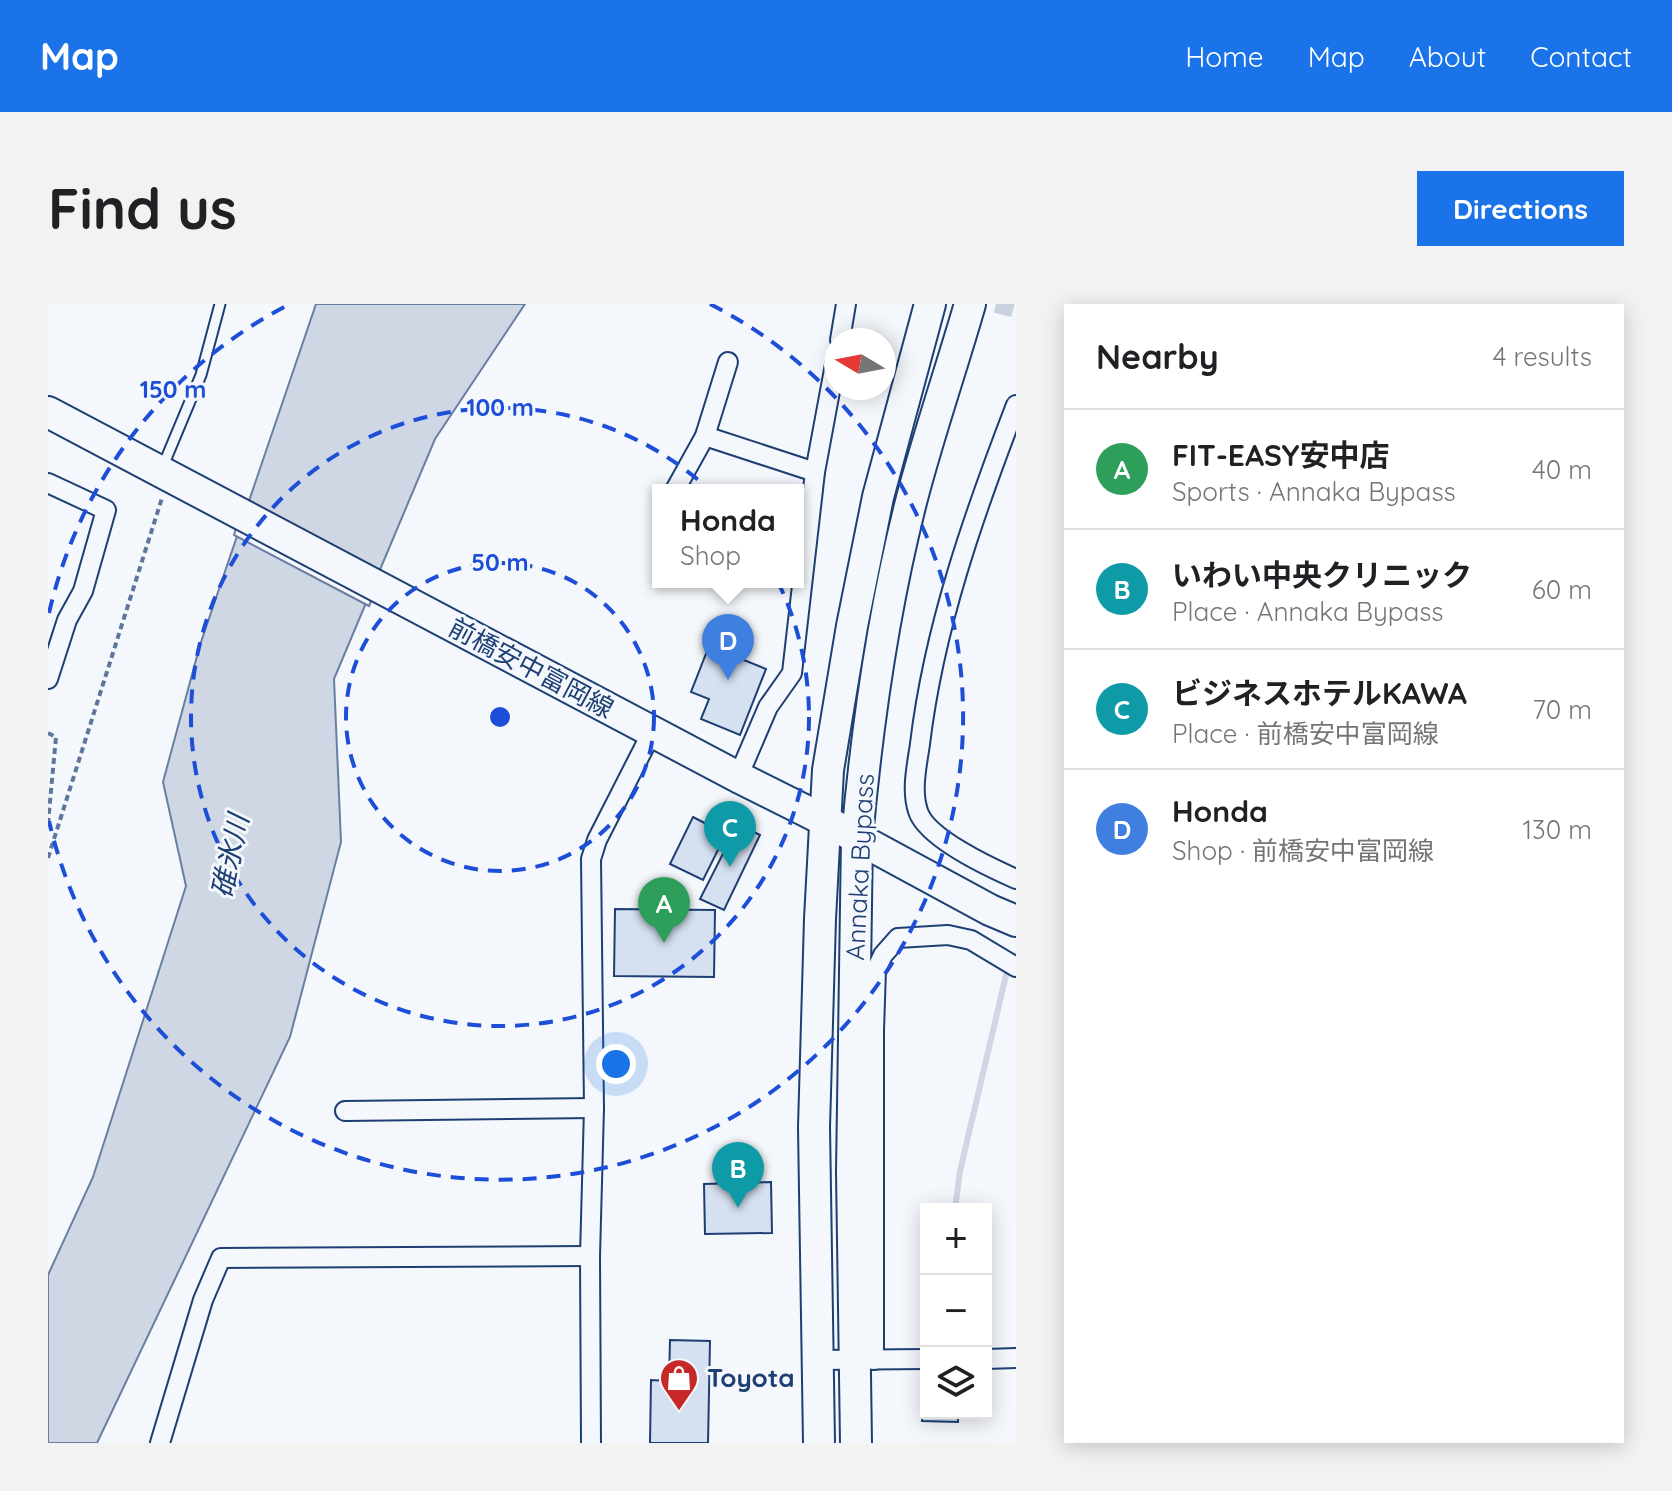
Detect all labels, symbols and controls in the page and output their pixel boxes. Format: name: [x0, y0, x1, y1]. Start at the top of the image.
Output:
text: Map: [40, 32, 119, 80]
text: Home: [1185, 39, 1264, 74]
text: Map: [1308, 39, 1365, 74]
text: About: [1409, 39, 1486, 74]
text: Contact: [1530, 39, 1632, 74]
button: Directions: [1417, 171, 1624, 246]
text: Find us: [48, 173, 237, 243]
north arrow: [824, 328, 896, 400]
text: Nearby: [1096, 335, 1219, 378]
text: 4 results: [1493, 340, 1592, 373]
text: 150 m: [140, 374, 206, 404]
text: 100 m: [466, 392, 534, 422]
text: FIT-EASY安中店: [1172, 436, 1389, 474]
text: A: [1114, 453, 1130, 486]
text: 40 m: [1532, 453, 1592, 486]
text: Sports · Annaka Bypass: [1172, 475, 1456, 508]
popup: [652, 484, 804, 588]
text: Honda: [680, 501, 776, 539]
text: Shop: [680, 539, 741, 572]
text: 50 m: [471, 547, 529, 577]
text: いわい中央クリニック: [1172, 556, 1472, 594]
text: B: [1113, 573, 1131, 606]
text: 60 m: [1532, 573, 1592, 606]
text: Place · Annaka Bypass: [1172, 595, 1444, 628]
street label: 前橋安中富岡線: [443, 610, 619, 725]
pin: D: [702, 614, 754, 680]
text: ビジネスホテルKAWA: [1172, 674, 1467, 712]
text: C: [1114, 693, 1130, 726]
text: 70 m: [1532, 693, 1592, 726]
centre of rings: [486, 703, 514, 731]
text: Place · 前橋安中富岡線: [1172, 717, 1439, 750]
street label: Annaka Bypass: [838, 773, 881, 961]
text: Honda: [1172, 792, 1268, 830]
pin: C: [704, 801, 756, 867]
water label: 碓氷川: [204, 808, 256, 901]
text: D: [1113, 813, 1131, 846]
text: 130 m: [1522, 813, 1592, 846]
text: Shop · 前橋安中富岡線: [1172, 834, 1434, 867]
pin: A: [638, 877, 690, 943]
your location: [596, 1044, 636, 1084]
pin: B: [712, 1142, 764, 1208]
map controls: [920, 1203, 992, 1419]
button: +: [920, 1203, 992, 1275]
button: −: [920, 1275, 992, 1347]
button: layers: [920, 1347, 992, 1419]
shop icon: Toyota: [658, 1357, 700, 1412]
place label: Toyota: [707, 1361, 795, 1394]

